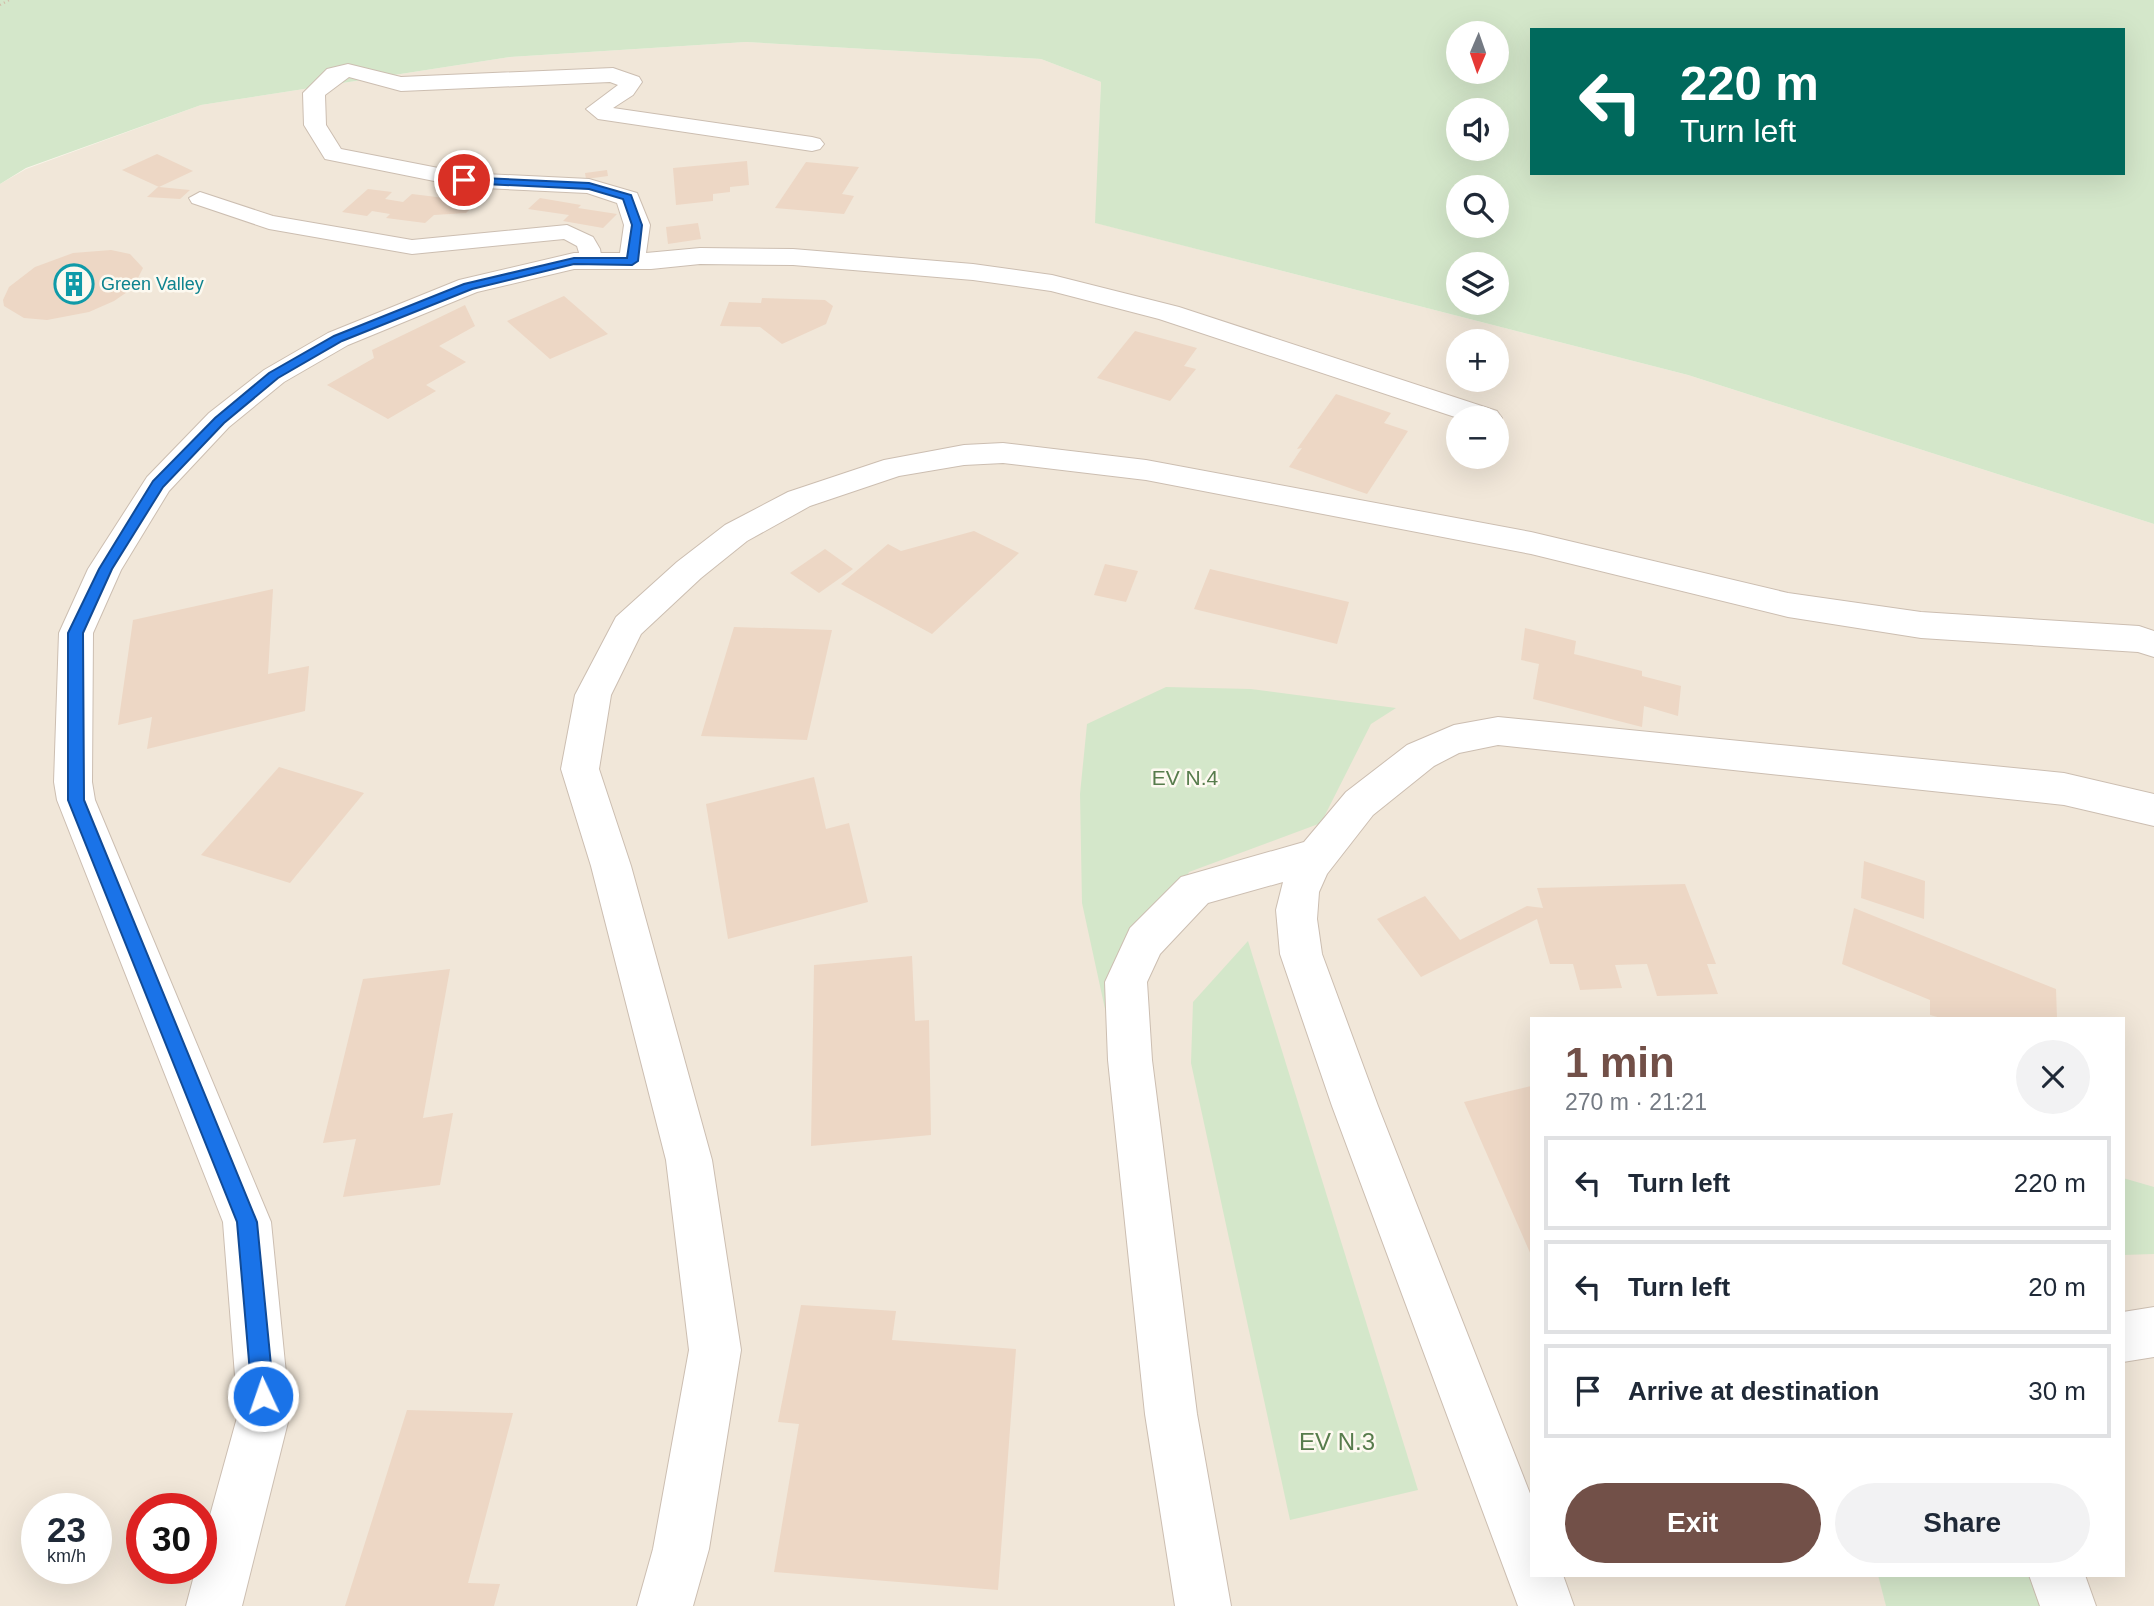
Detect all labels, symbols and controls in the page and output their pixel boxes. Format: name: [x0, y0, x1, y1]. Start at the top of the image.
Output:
north arrow: [1446, 21, 1508, 84]
map controls: [1446, 21, 1509, 469]
icon: left: [1565, 56, 1656, 147]
text: 220 m: [1680, 56, 1819, 110]
button: sound: [1446, 98, 1509, 161]
text: Turn left: [1680, 113, 1796, 149]
pin: [434, 150, 494, 210]
icon: arrive: [445, 161, 483, 199]
button: search: [1446, 175, 1509, 238]
button: layers: [1446, 252, 1509, 315]
building icon: Green Valley: [53, 263, 95, 305]
place label: Green Valley: [101, 274, 204, 294]
button: +: [1446, 329, 1509, 392]
button: −: [1446, 406, 1509, 469]
park label: EV N.4: [1152, 766, 1219, 789]
text: 1 min: [1565, 1039, 1675, 1086]
button: close: [2016, 1040, 2090, 1114]
text: 270 m · 21:21: [1565, 1089, 1707, 1115]
icon: left: [1569, 1164, 1607, 1202]
text: Turn left: [1628, 1168, 1730, 1198]
text: 220 m: [2014, 1168, 2086, 1198]
icon: left: [1569, 1268, 1607, 1306]
text: Turn left: [1628, 1272, 1730, 1302]
text: 20 m: [2028, 1272, 2086, 1302]
position arrow: [226, 1359, 300, 1433]
icon: arrive: [1569, 1372, 1607, 1410]
text: Arrive at destination: [1628, 1376, 1879, 1406]
text: 30 m: [2028, 1376, 2086, 1406]
park label: EV N.3: [1299, 1428, 1375, 1455]
button: Exit: [1565, 1483, 1821, 1563]
button: Share: [1835, 1483, 2090, 1563]
speed limit sign: 30: [126, 1493, 217, 1584]
text: 23: [47, 1510, 86, 1549]
text: km/h: [47, 1546, 86, 1566]

